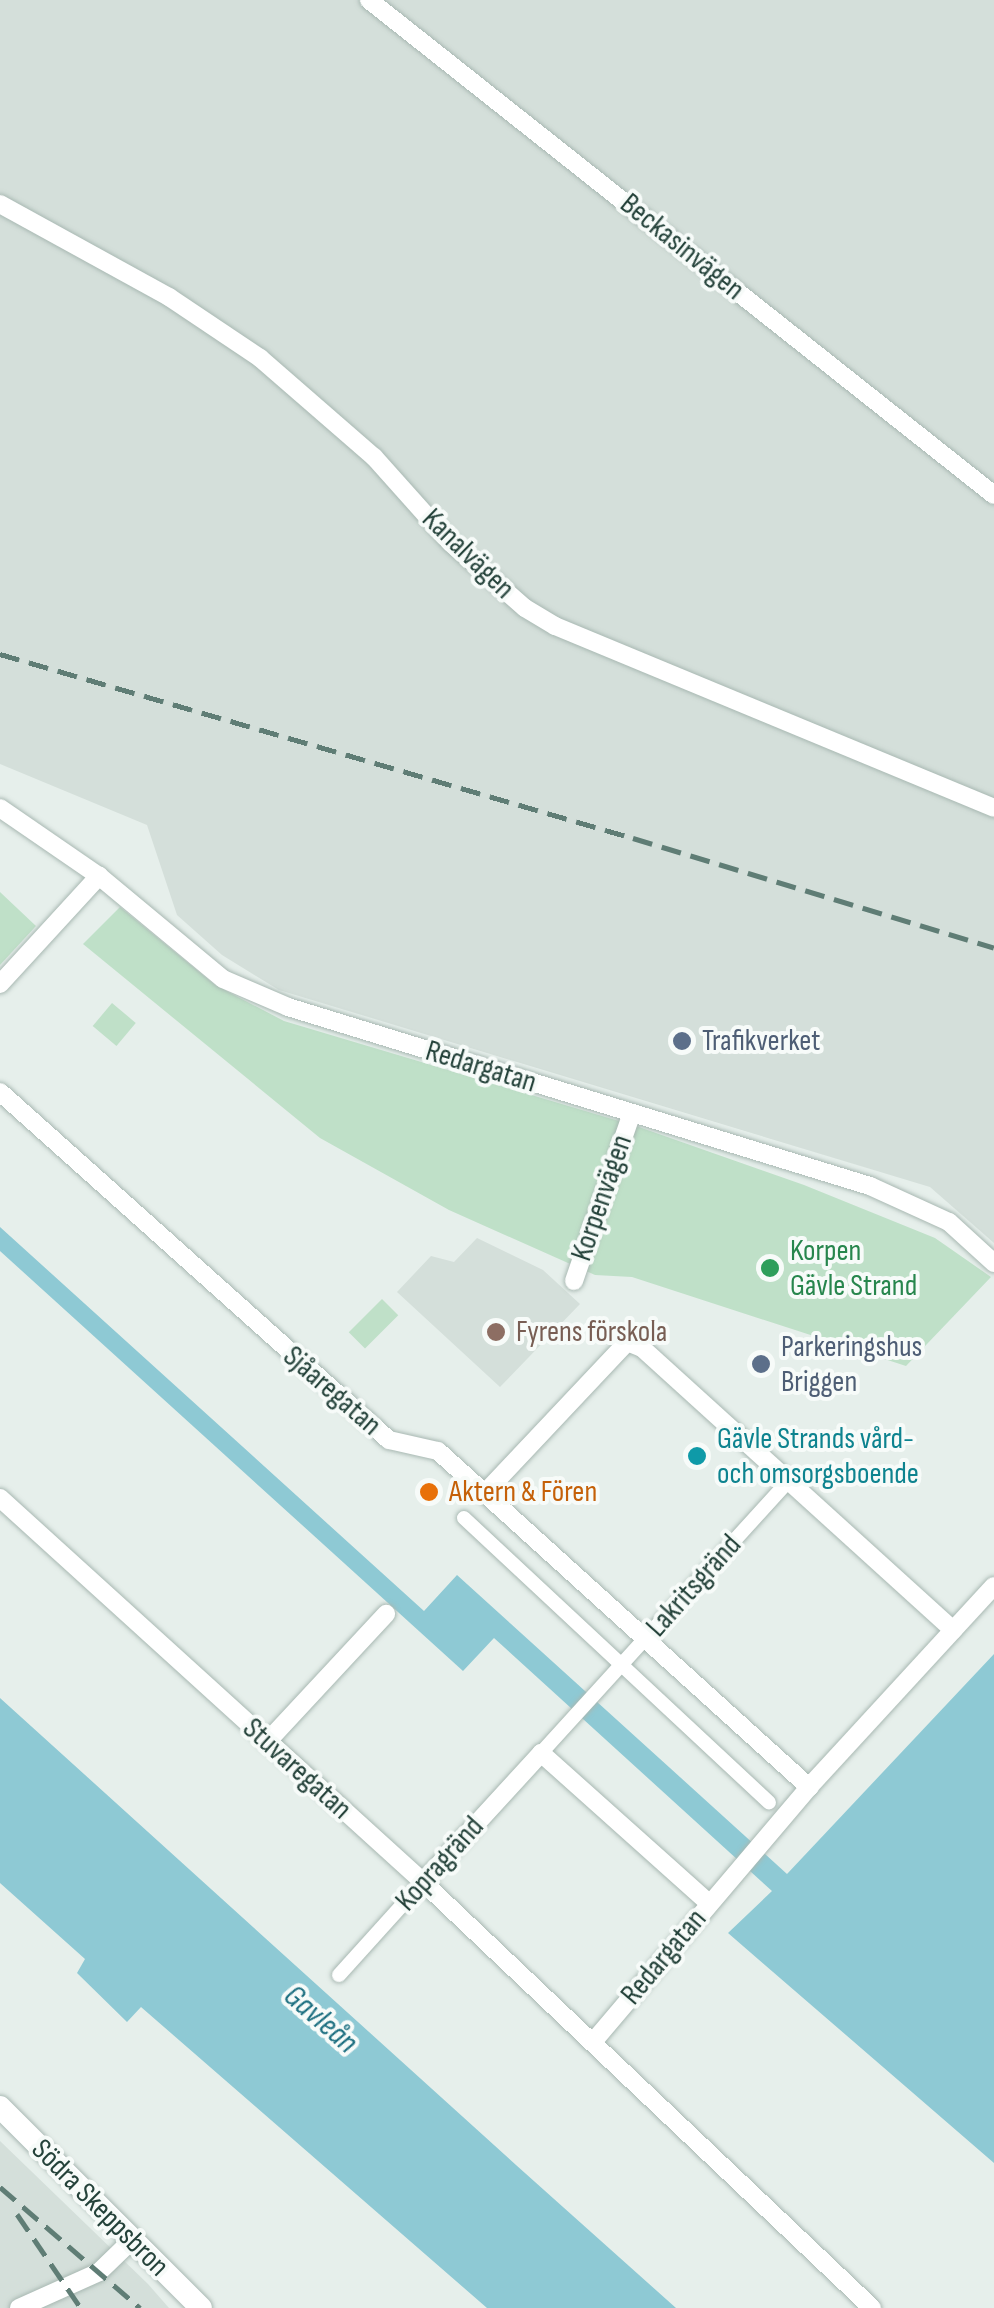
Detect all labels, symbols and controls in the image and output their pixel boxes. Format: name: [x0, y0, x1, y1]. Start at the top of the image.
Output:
street label: Beckasinvägen: [613, 186, 751, 308]
street label: Kanalvägen: [414, 501, 522, 607]
place label: Trafikverket: [702, 1023, 820, 1059]
marker: Trafikverket: [671, 1030, 693, 1052]
street label: Redargatan: [421, 1033, 541, 1101]
street label: Korpenvägen: [564, 1130, 640, 1266]
place label: Korpen Gävle Strand: [790, 1233, 917, 1304]
marker: Korpen Gävle Strand: [759, 1257, 781, 1279]
place label: Fyrens förskola: [516, 1314, 667, 1350]
marker: Fyrens förskola: [485, 1321, 507, 1343]
place label: Parkeringshus Briggen: [781, 1329, 922, 1400]
street label: Sjåaregatan: [276, 1339, 388, 1443]
marker: Parkeringshus Briggen: [750, 1353, 772, 1375]
place label: Gävle Strands vård- och omsorgsboende: [717, 1421, 919, 1492]
marker: Gävle Strands vård- och omsorgsboende: [686, 1445, 708, 1467]
place label: Aktern & Fören: [449, 1474, 597, 1510]
marker: Aktern & Fören: [418, 1481, 440, 1503]
street label: Lakritsgränd: [639, 1528, 749, 1644]
street label: Stuvaregatan: [235, 1711, 359, 1827]
street label: Kopragränd: [388, 1809, 492, 1919]
street label: Redargatan: [614, 1902, 714, 2012]
water label: Gavleån: [275, 1977, 365, 2063]
street label: Södra Skeppsbron: [24, 2132, 176, 2284]

